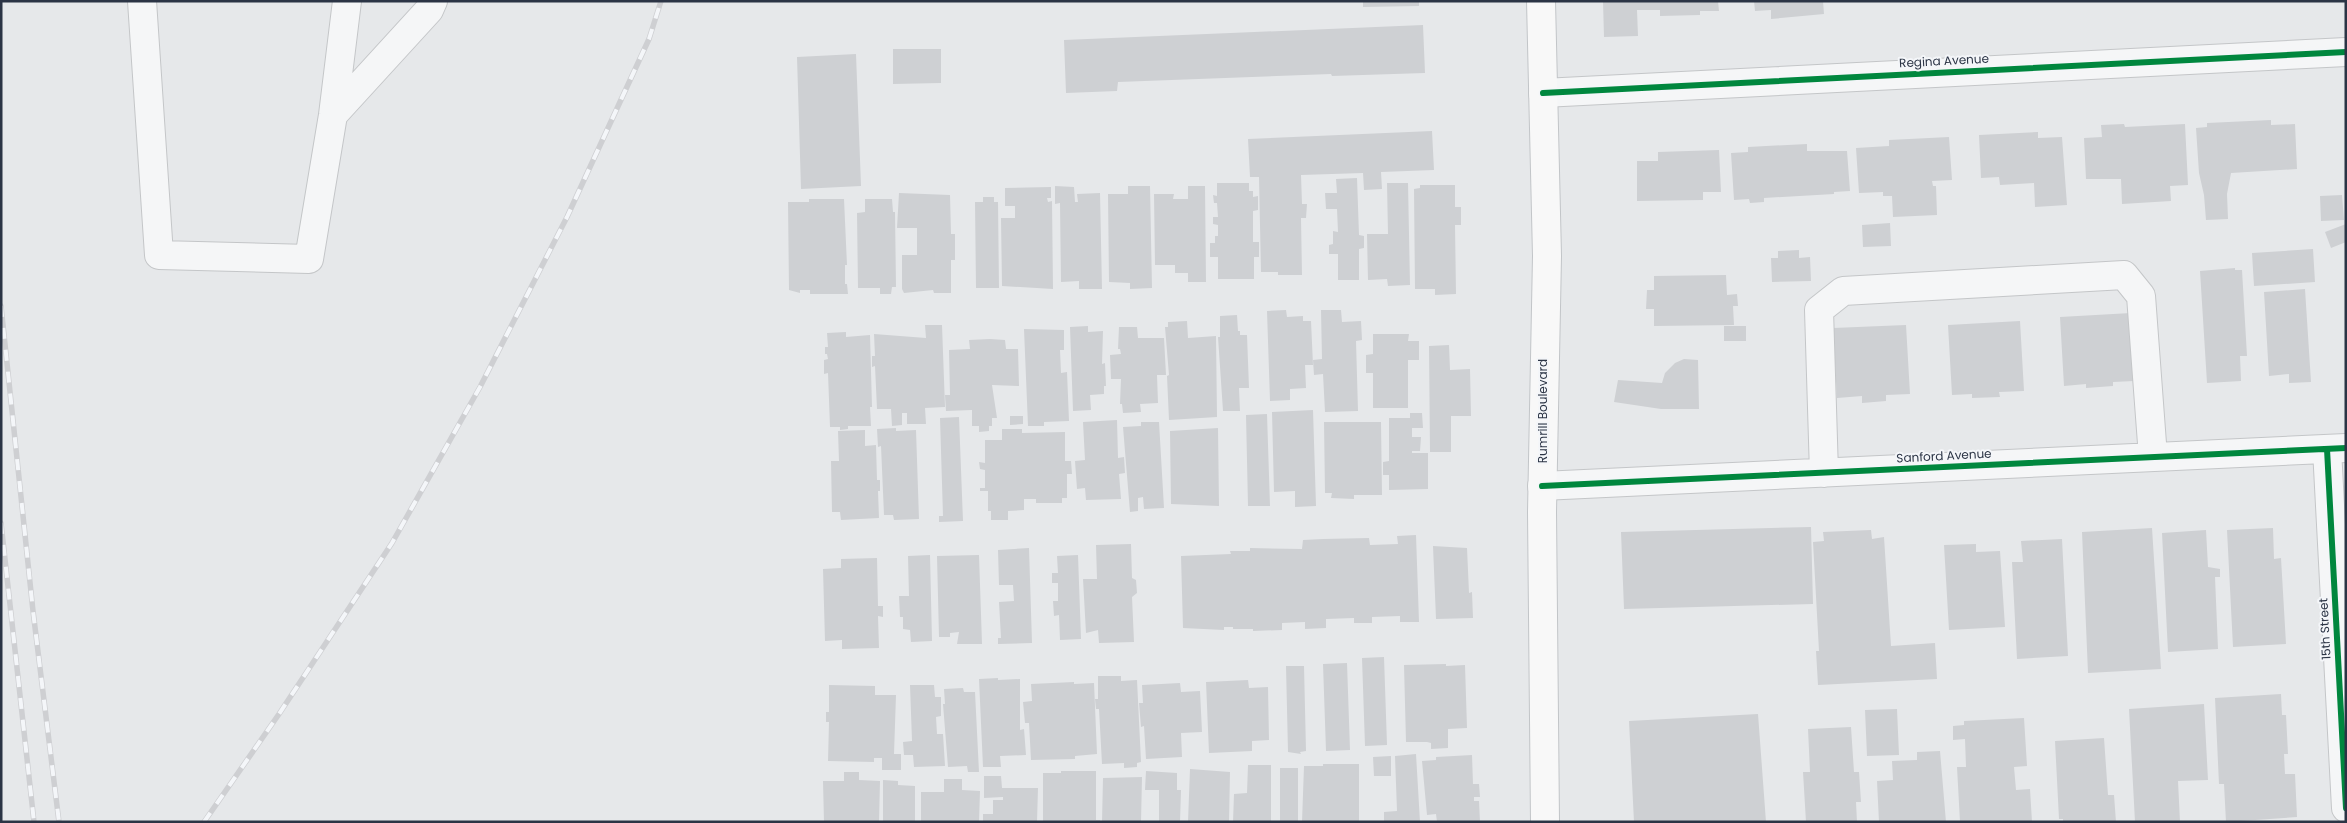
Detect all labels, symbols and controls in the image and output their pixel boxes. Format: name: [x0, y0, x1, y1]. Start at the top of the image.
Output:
street label: Regina Avenue: [1899, 50, 1989, 71]
street label: Rumrill Boulevard: [1534, 359, 1551, 463]
street label: Sanford Avenue: [1896, 445, 1992, 466]
street label: 15th Street: [2314, 598, 2335, 660]

